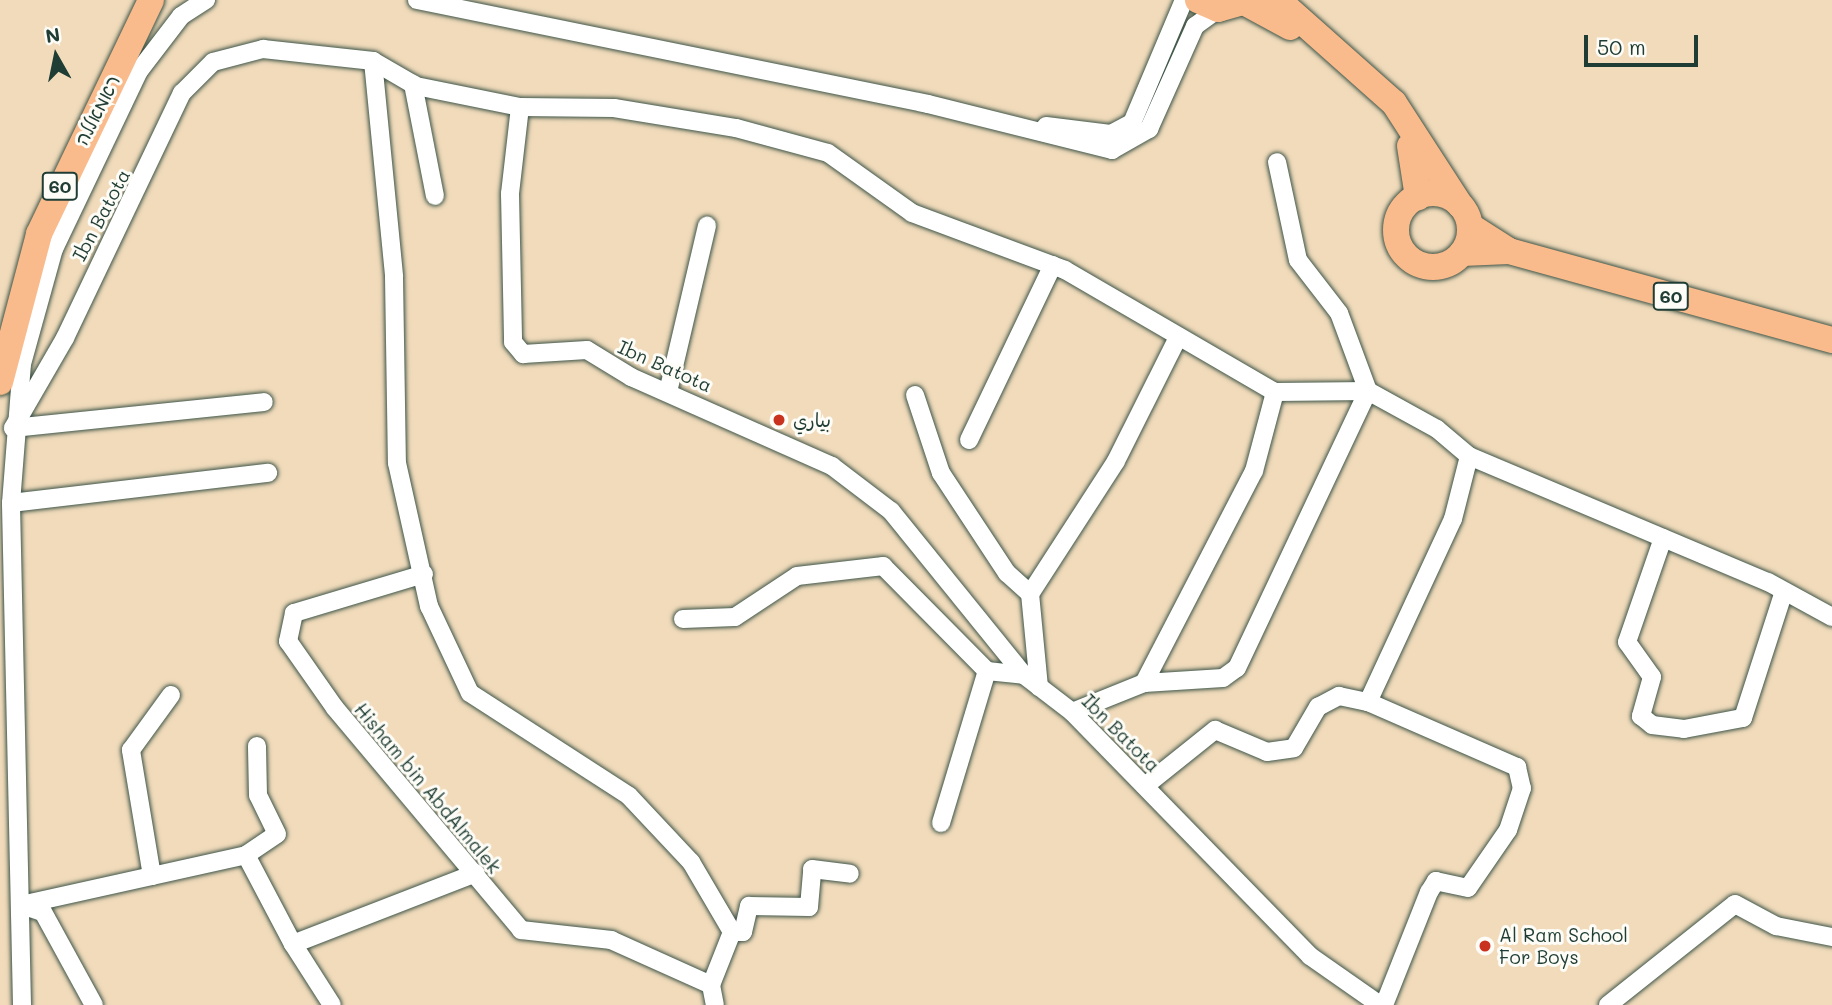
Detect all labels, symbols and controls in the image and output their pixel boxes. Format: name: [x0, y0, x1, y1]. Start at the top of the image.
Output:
north arrow: [21, 21, 91, 91]
text: N: [44, 21, 62, 48]
scale bar: [1587, 21, 1701, 65]
text: 50 m: [1597, 33, 1646, 60]
street label: ראמאללה: [70, 71, 124, 149]
street label: Ibn Batota: [67, 165, 135, 265]
road number: 60: [41, 172, 79, 201]
road number: 60: [1652, 282, 1690, 310]
street label: Ibn Batota: [614, 335, 716, 397]
place label: بياري: [793, 409, 831, 431]
marker: بياري: [771, 412, 787, 428]
street label: Ibn Batota: [1077, 689, 1165, 777]
street label: Hisham bin AbdAlmalek: [350, 698, 506, 878]
place label: Al Ram School For Boys: [1499, 924, 1628, 968]
marker: Al Ram School For Boys: [1477, 938, 1493, 954]

